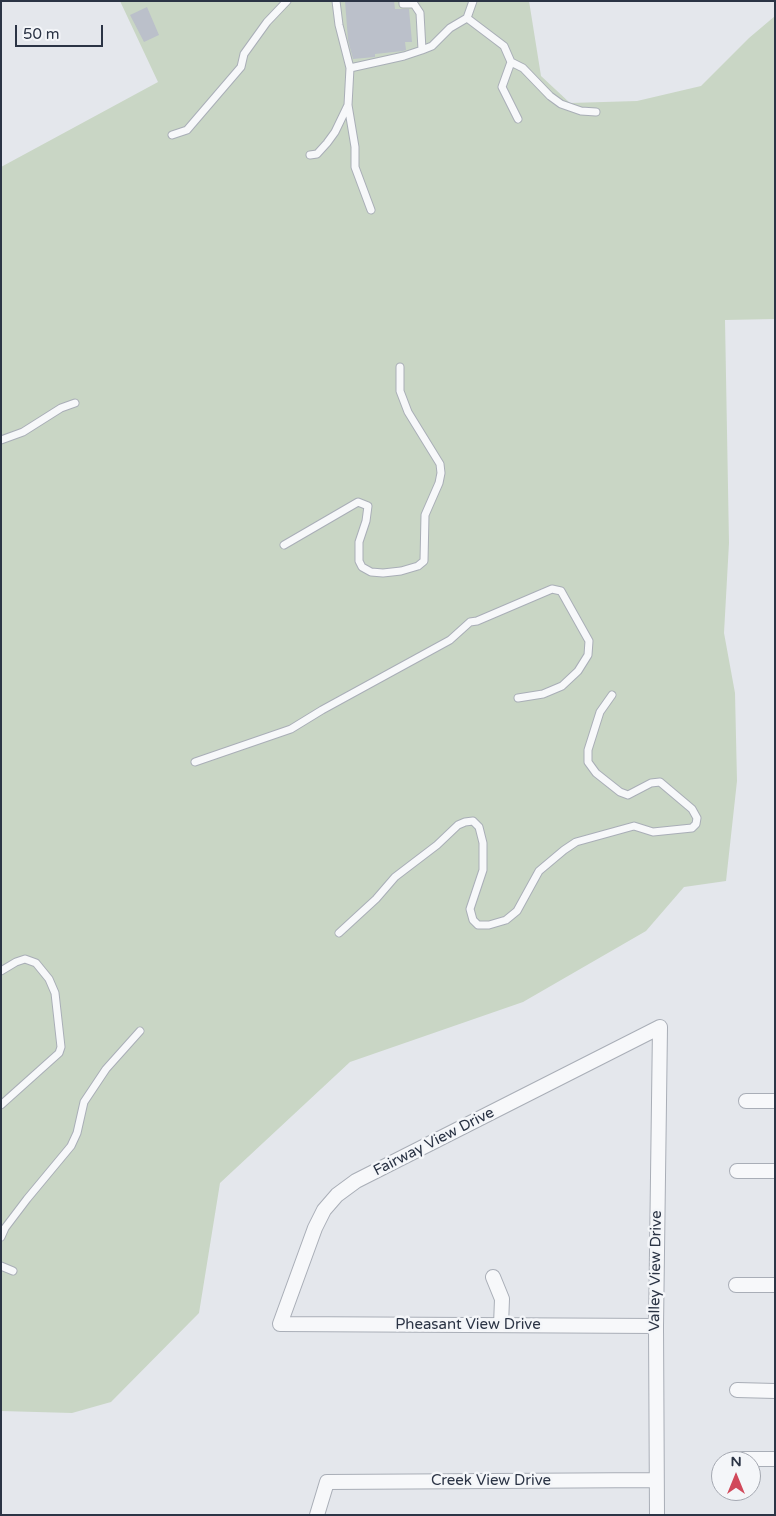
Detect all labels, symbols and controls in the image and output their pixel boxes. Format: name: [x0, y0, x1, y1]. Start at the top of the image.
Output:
scale bar: [18, 15, 105, 47]
text: 50 m: [23, 25, 60, 43]
street label: Fairway View Drive: [371, 1104, 497, 1180]
street label: Valley View Drive: [646, 1210, 666, 1332]
street label: Pheasant View Drive: [395, 1316, 541, 1334]
north arrow: [711, 1451, 761, 1501]
text: N: [730, 1453, 742, 1470]
street label: Creek View Drive: [431, 1472, 551, 1490]

